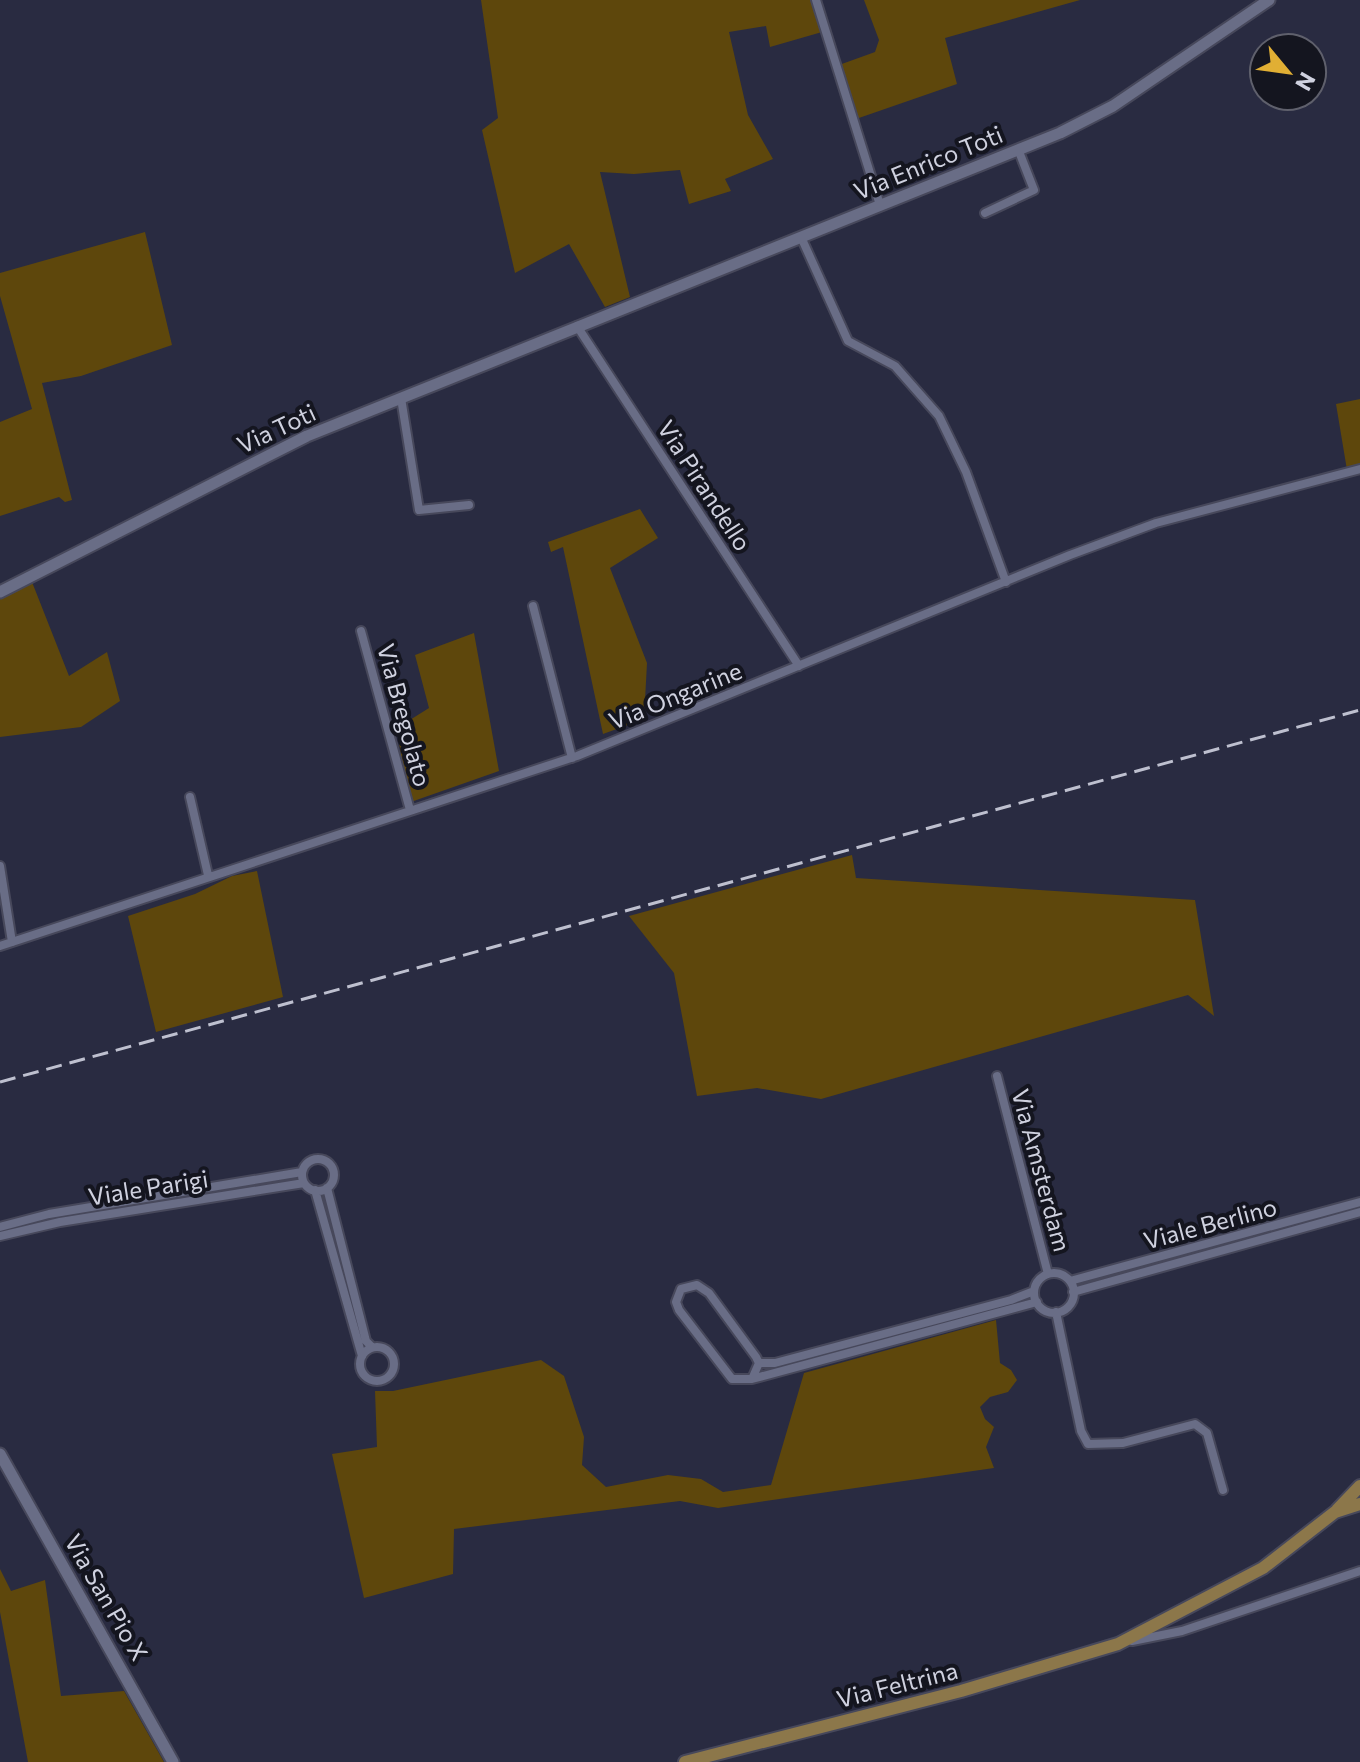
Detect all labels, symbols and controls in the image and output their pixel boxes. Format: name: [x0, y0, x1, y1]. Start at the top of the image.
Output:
north arrow: [1248, 32, 1328, 112]
text: N: [1290, 68, 1322, 96]
street label: Via Enrico Toti: [849, 119, 1007, 205]
street label: Via Toti: [232, 397, 320, 459]
street label: Via Pirandello: [652, 414, 758, 556]
street label: Via Bregolato: [372, 640, 438, 790]
street label: Via Ongarine: [604, 655, 746, 735]
street label: Via Amsterdam: [1006, 1086, 1078, 1254]
street label: Viale Parigi: [86, 1163, 210, 1211]
street label: Viale Berlino: [1140, 1191, 1280, 1255]
street label: Via San Pio X: [59, 1529, 155, 1665]
street label: Via Feltrina: [833, 1655, 961, 1713]

